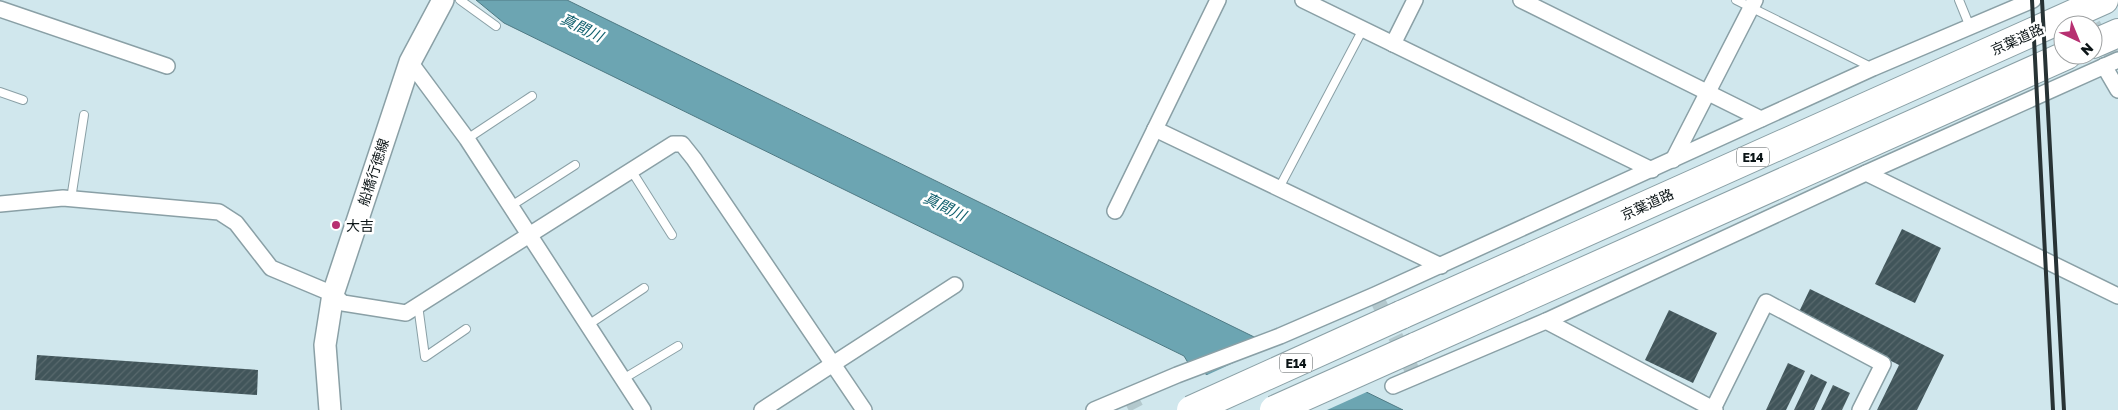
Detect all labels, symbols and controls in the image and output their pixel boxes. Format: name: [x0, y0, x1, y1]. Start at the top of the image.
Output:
water label: 真間川: [558, 9, 608, 46]
north arrow: [2053, 15, 2103, 65]
street label: 京葉道路: [1988, 20, 2046, 58]
text: N: [2078, 40, 2097, 60]
street label: 船橋行徳線: [354, 136, 392, 208]
road number: E14: [1737, 148, 1769, 166]
street label: 京葉道路: [1618, 185, 1676, 223]
water label: 真間川: [921, 188, 971, 225]
place label: 大吉: [346, 217, 374, 234]
marker: 大吉: [330, 219, 342, 231]
road number: E14: [1280, 353, 1312, 372]

